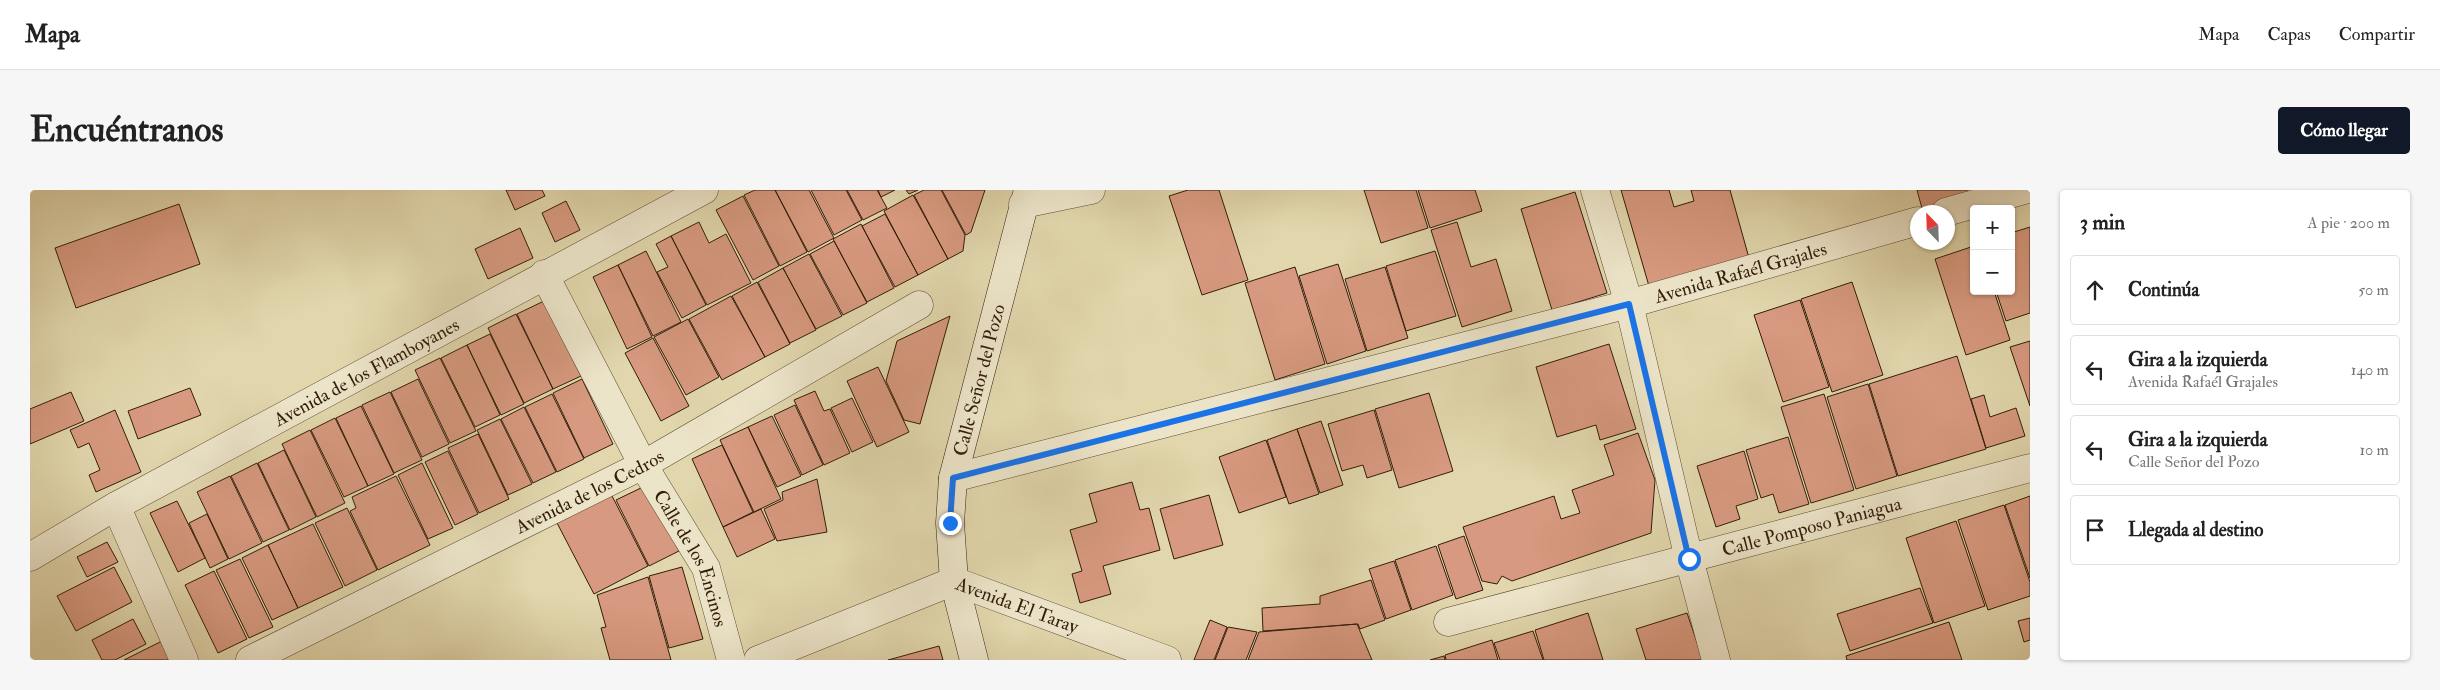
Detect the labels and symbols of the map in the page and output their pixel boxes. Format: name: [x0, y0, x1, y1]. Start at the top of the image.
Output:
north arrow: [1910, 205, 1955, 250]
street label: Avenida Rafaél Grajales: [1651, 237, 1830, 309]
street label: Calle Señor del Pozo: [948, 302, 1011, 459]
street label: Avenida de los Flamboyanes: [269, 313, 464, 433]
street label: Avenida de los Cedros: [511, 445, 668, 540]
street label: Calle de los Encinos: [648, 485, 732, 630]
street label: Calle Pomposo Paniagua: [1720, 492, 1904, 562]
route end: [939, 512, 962, 535]
route start: [1678, 548, 1701, 571]
street label: Avenida El Taray: [952, 571, 1082, 639]

